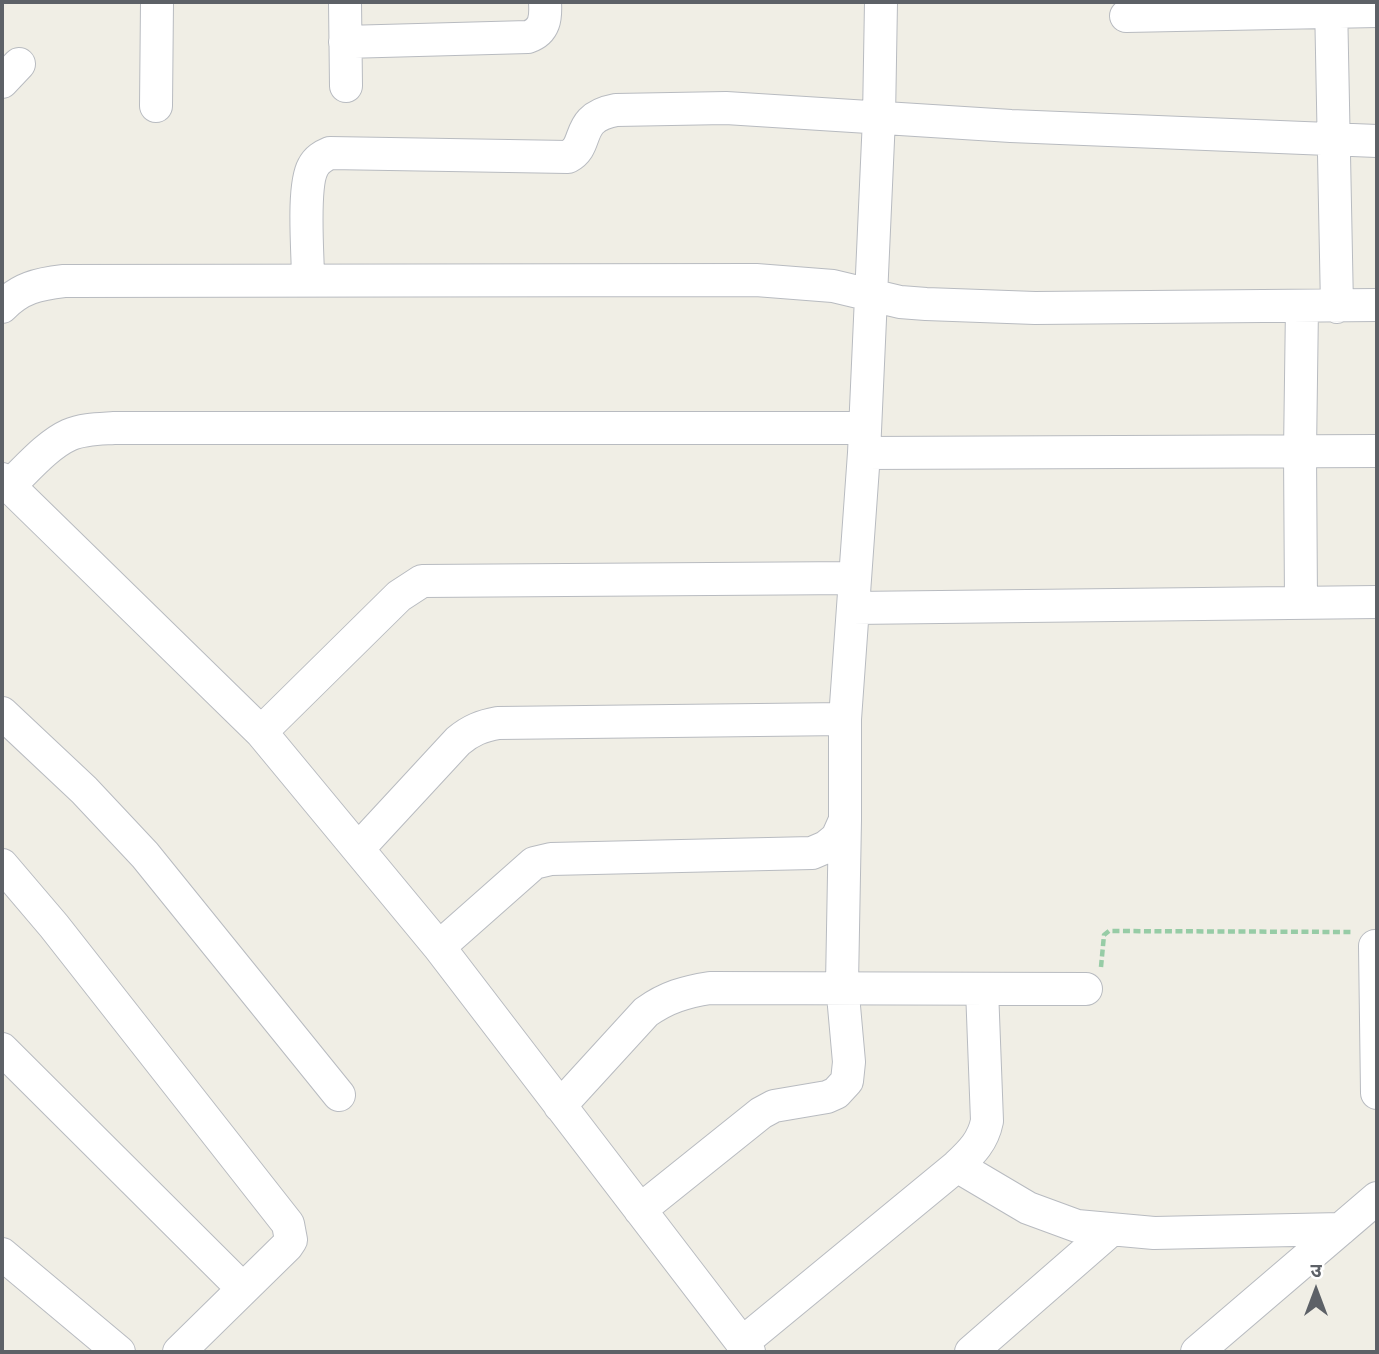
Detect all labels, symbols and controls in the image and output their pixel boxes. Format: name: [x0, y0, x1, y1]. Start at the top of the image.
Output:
north arrow: [1281, 1256, 1351, 1326]
text: उ: [1310, 1259, 1322, 1281]

